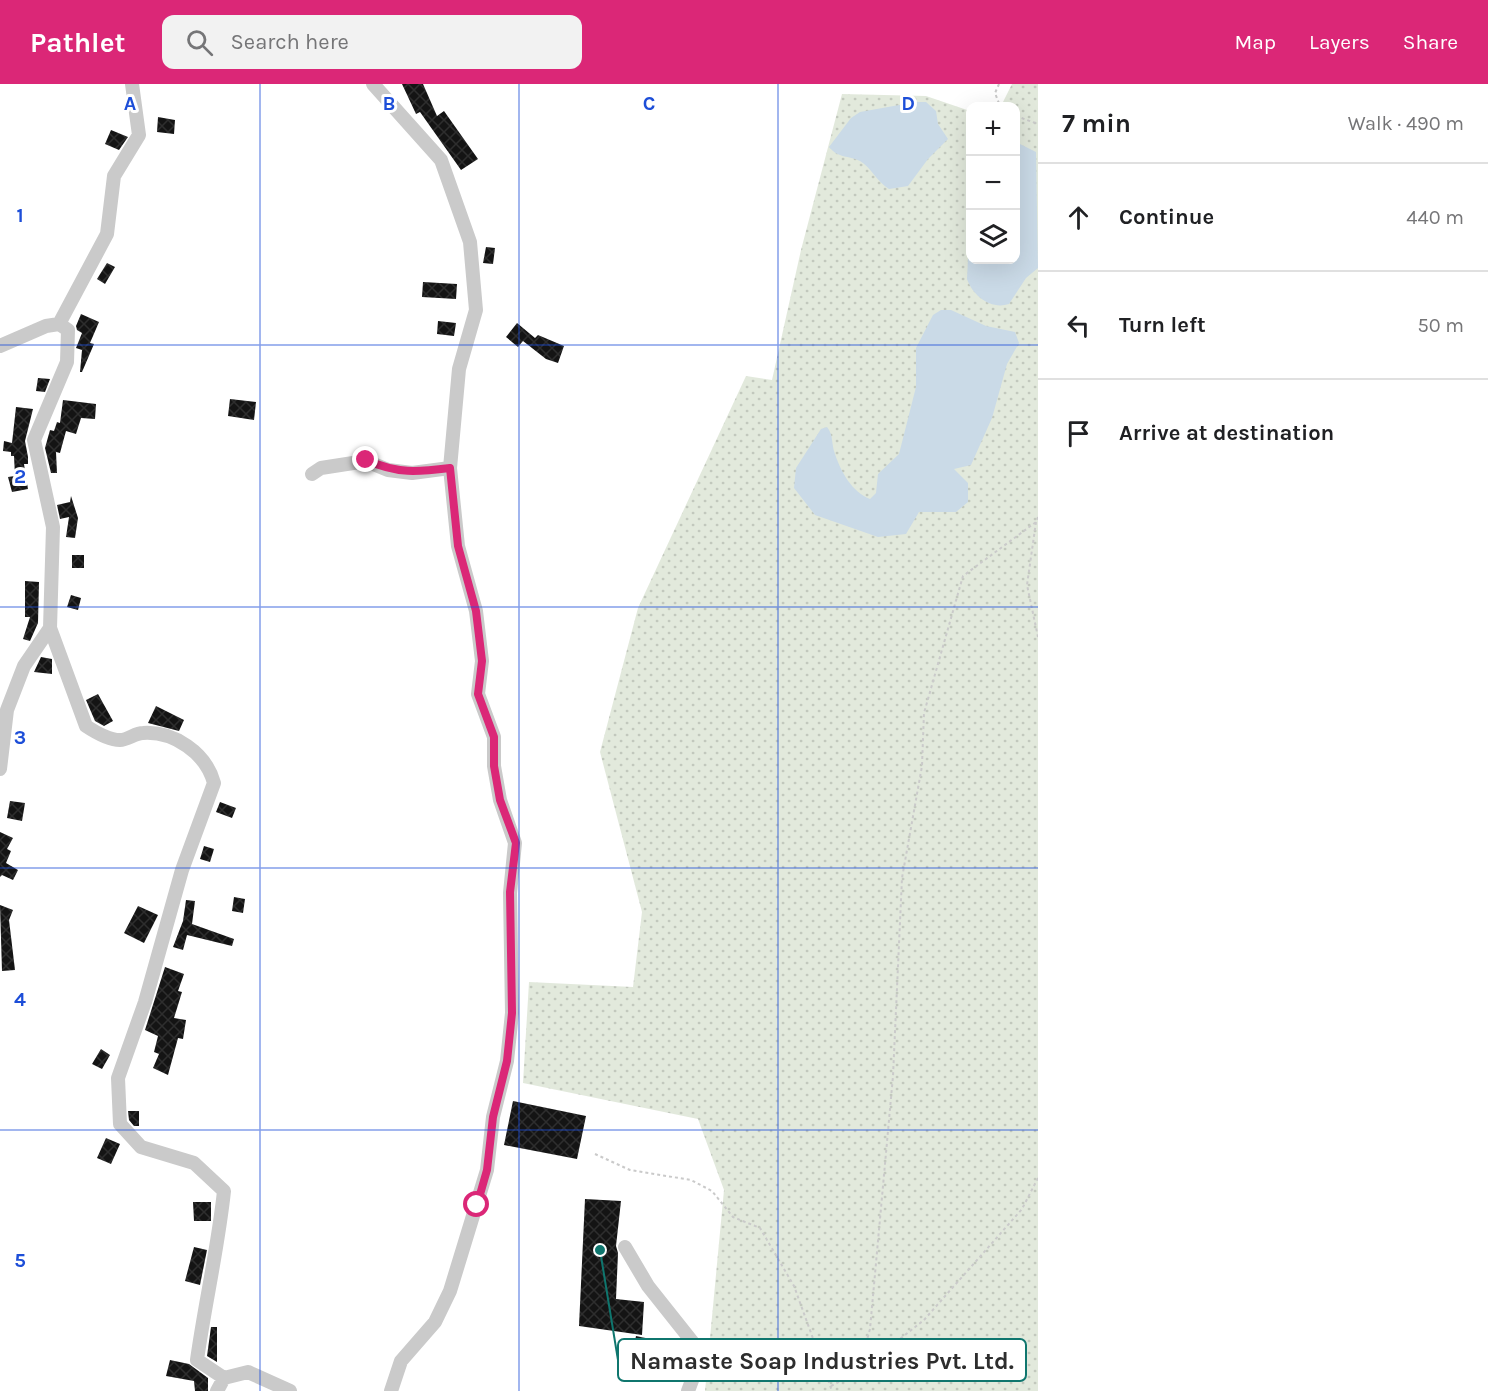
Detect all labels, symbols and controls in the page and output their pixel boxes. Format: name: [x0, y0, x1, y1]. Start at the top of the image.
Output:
search box: [162, 15, 582, 69]
text: Pathlet: [30, 26, 126, 59]
icon: search: [183, 26, 216, 59]
text: Search here: [231, 29, 349, 55]
text: Map: [1234, 30, 1276, 54]
text: Layers: [1309, 30, 1370, 54]
text: Share: [1403, 30, 1458, 54]
text: A: [124, 92, 137, 115]
text: B: [383, 92, 395, 115]
text: C: [643, 92, 655, 115]
text: D: [901, 92, 915, 115]
map controls: [966, 102, 1020, 264]
button: +: [966, 102, 1020, 156]
text: 7 min: [1062, 108, 1131, 139]
text: Walk · 490 m: [1348, 112, 1464, 135]
button: −: [966, 156, 1020, 210]
icon: ahead: [1062, 201, 1095, 234]
text: 1: [16, 204, 24, 227]
text: Continue: [1119, 204, 1214, 230]
text: 440 m: [1406, 206, 1464, 229]
button: layers: [966, 210, 1020, 264]
icon: left: [1062, 309, 1095, 342]
text: Turn left: [1119, 312, 1206, 338]
text: 50 m: [1417, 314, 1464, 337]
icon: arrive: [1062, 417, 1095, 450]
text: Arrive at destination: [1119, 420, 1334, 446]
route end: [352, 446, 378, 472]
text: 2: [14, 465, 26, 488]
text: 3: [14, 726, 26, 749]
text: 4: [14, 988, 26, 1011]
route start: [463, 1191, 489, 1217]
text: 5: [14, 1249, 26, 1272]
callout: Namaste Soap Industries Pvt. Ltd.: [618, 1339, 1026, 1381]
text: Namaste Soap Industries Pvt. Ltd.: [630, 1347, 1014, 1375]

